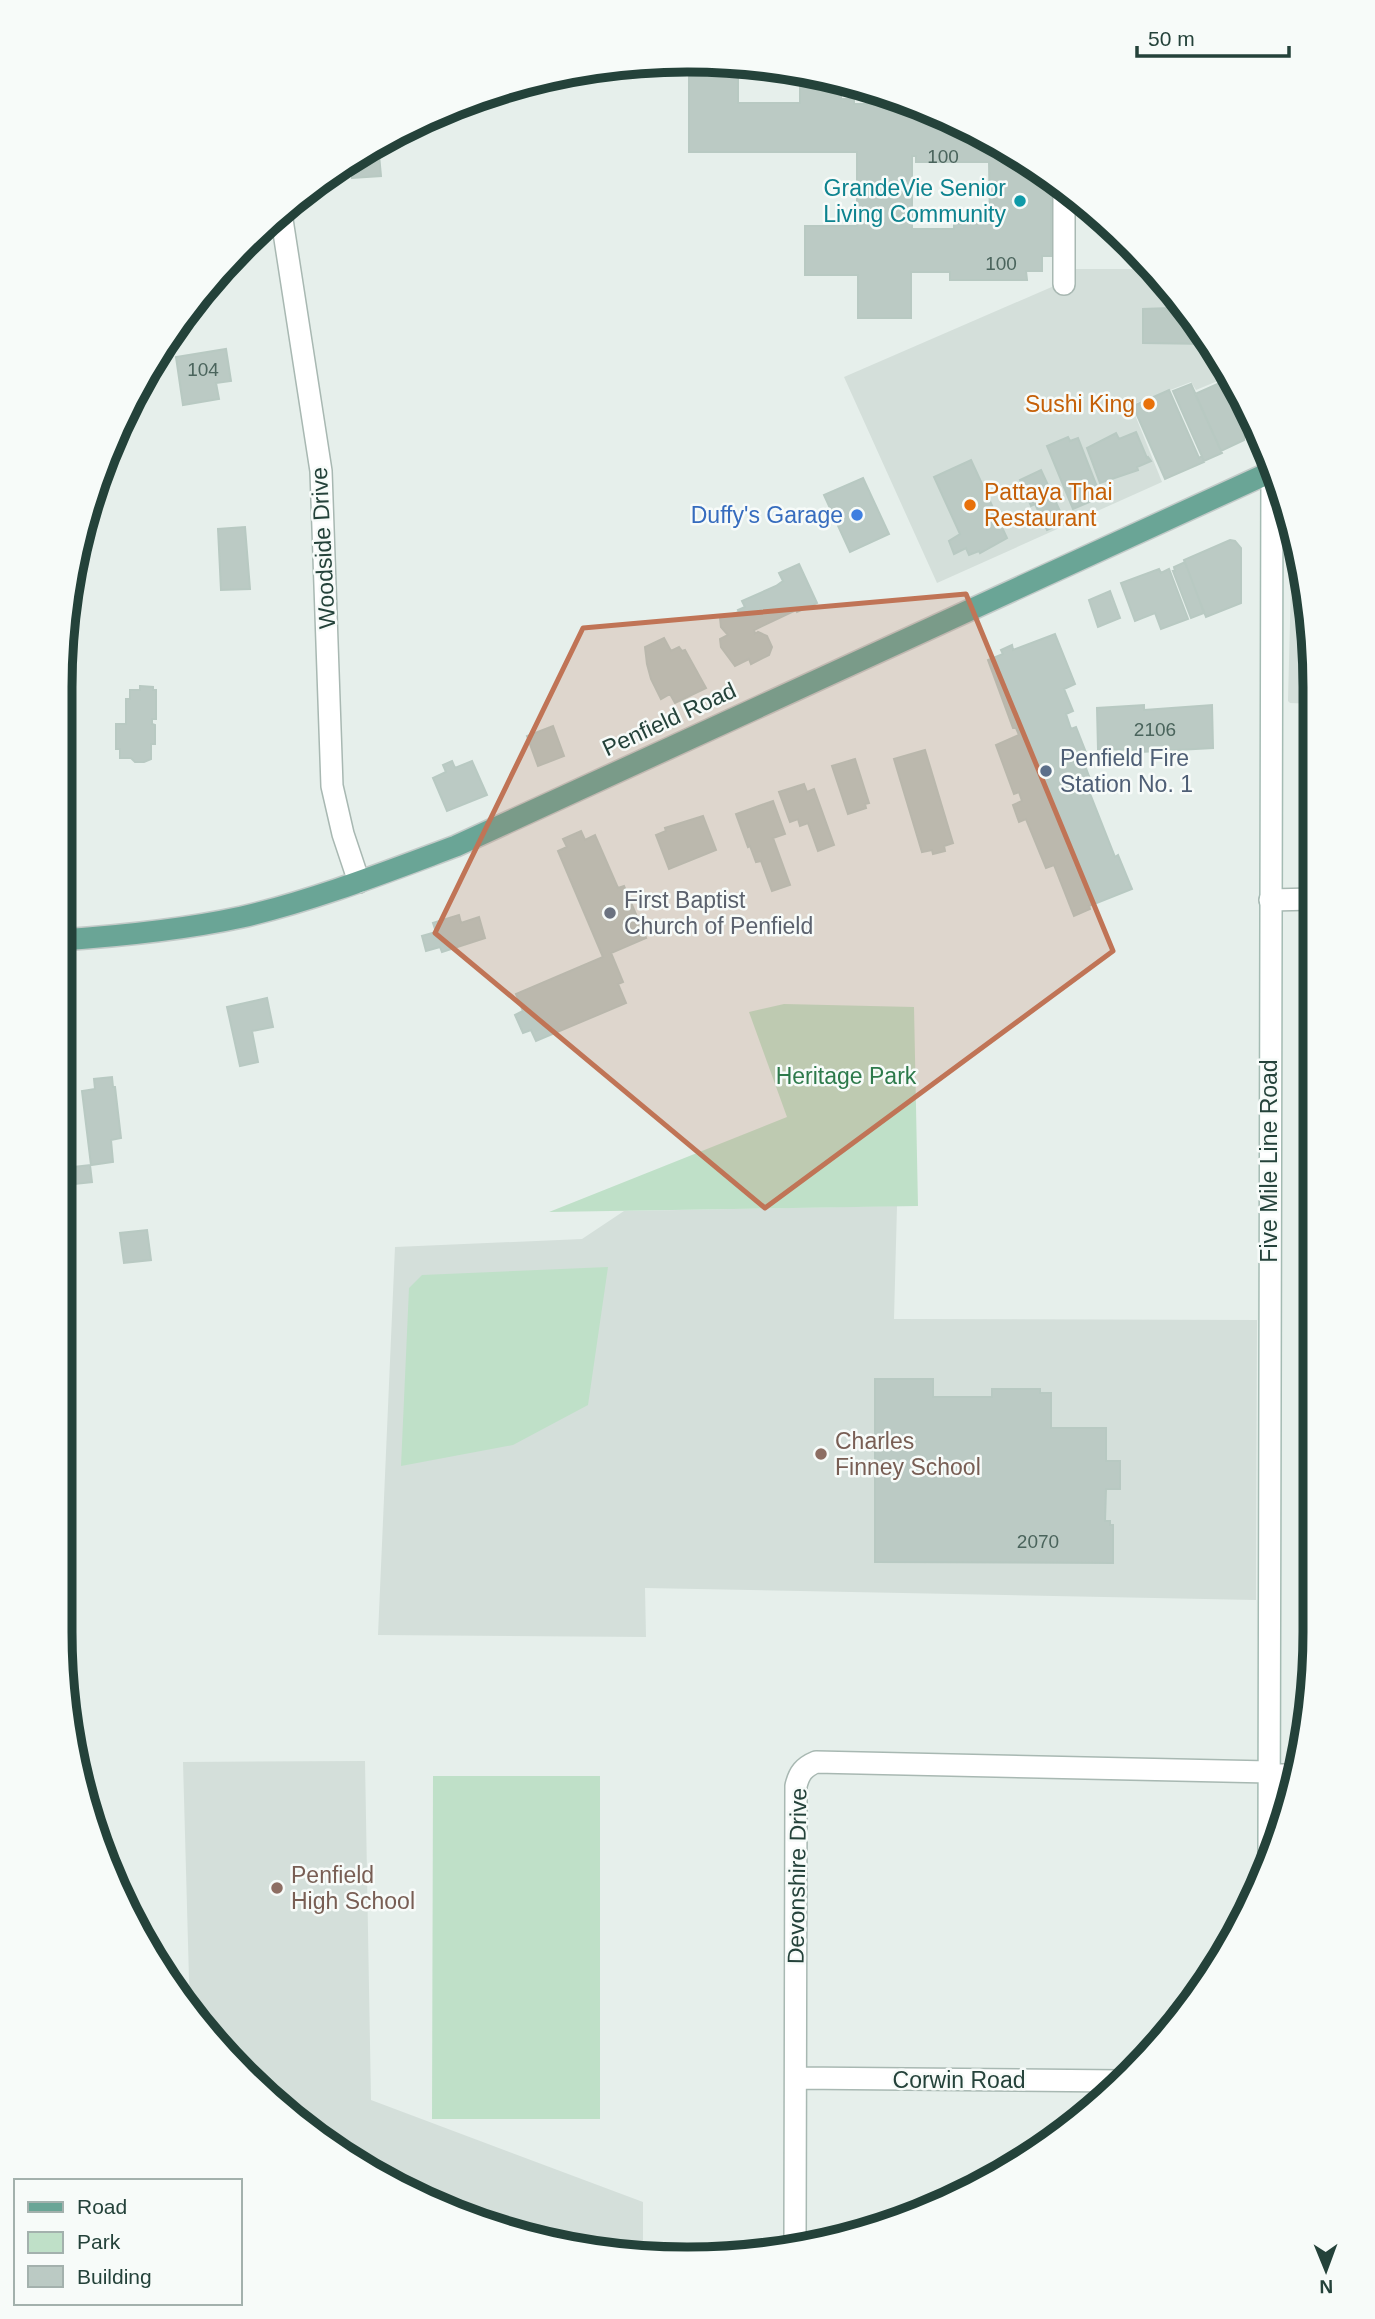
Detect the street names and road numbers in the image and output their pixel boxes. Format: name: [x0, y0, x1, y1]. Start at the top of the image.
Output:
street label: Woodside Drive: [306, 466, 340, 630]
street label: Penfield Road: [598, 677, 740, 761]
street label: Five Mile Line Road: [1256, 1059, 1282, 1263]
street label: Devonshire Drive: [782, 1788, 812, 1964]
street label: Corwin Road: [893, 2067, 1025, 2093]

